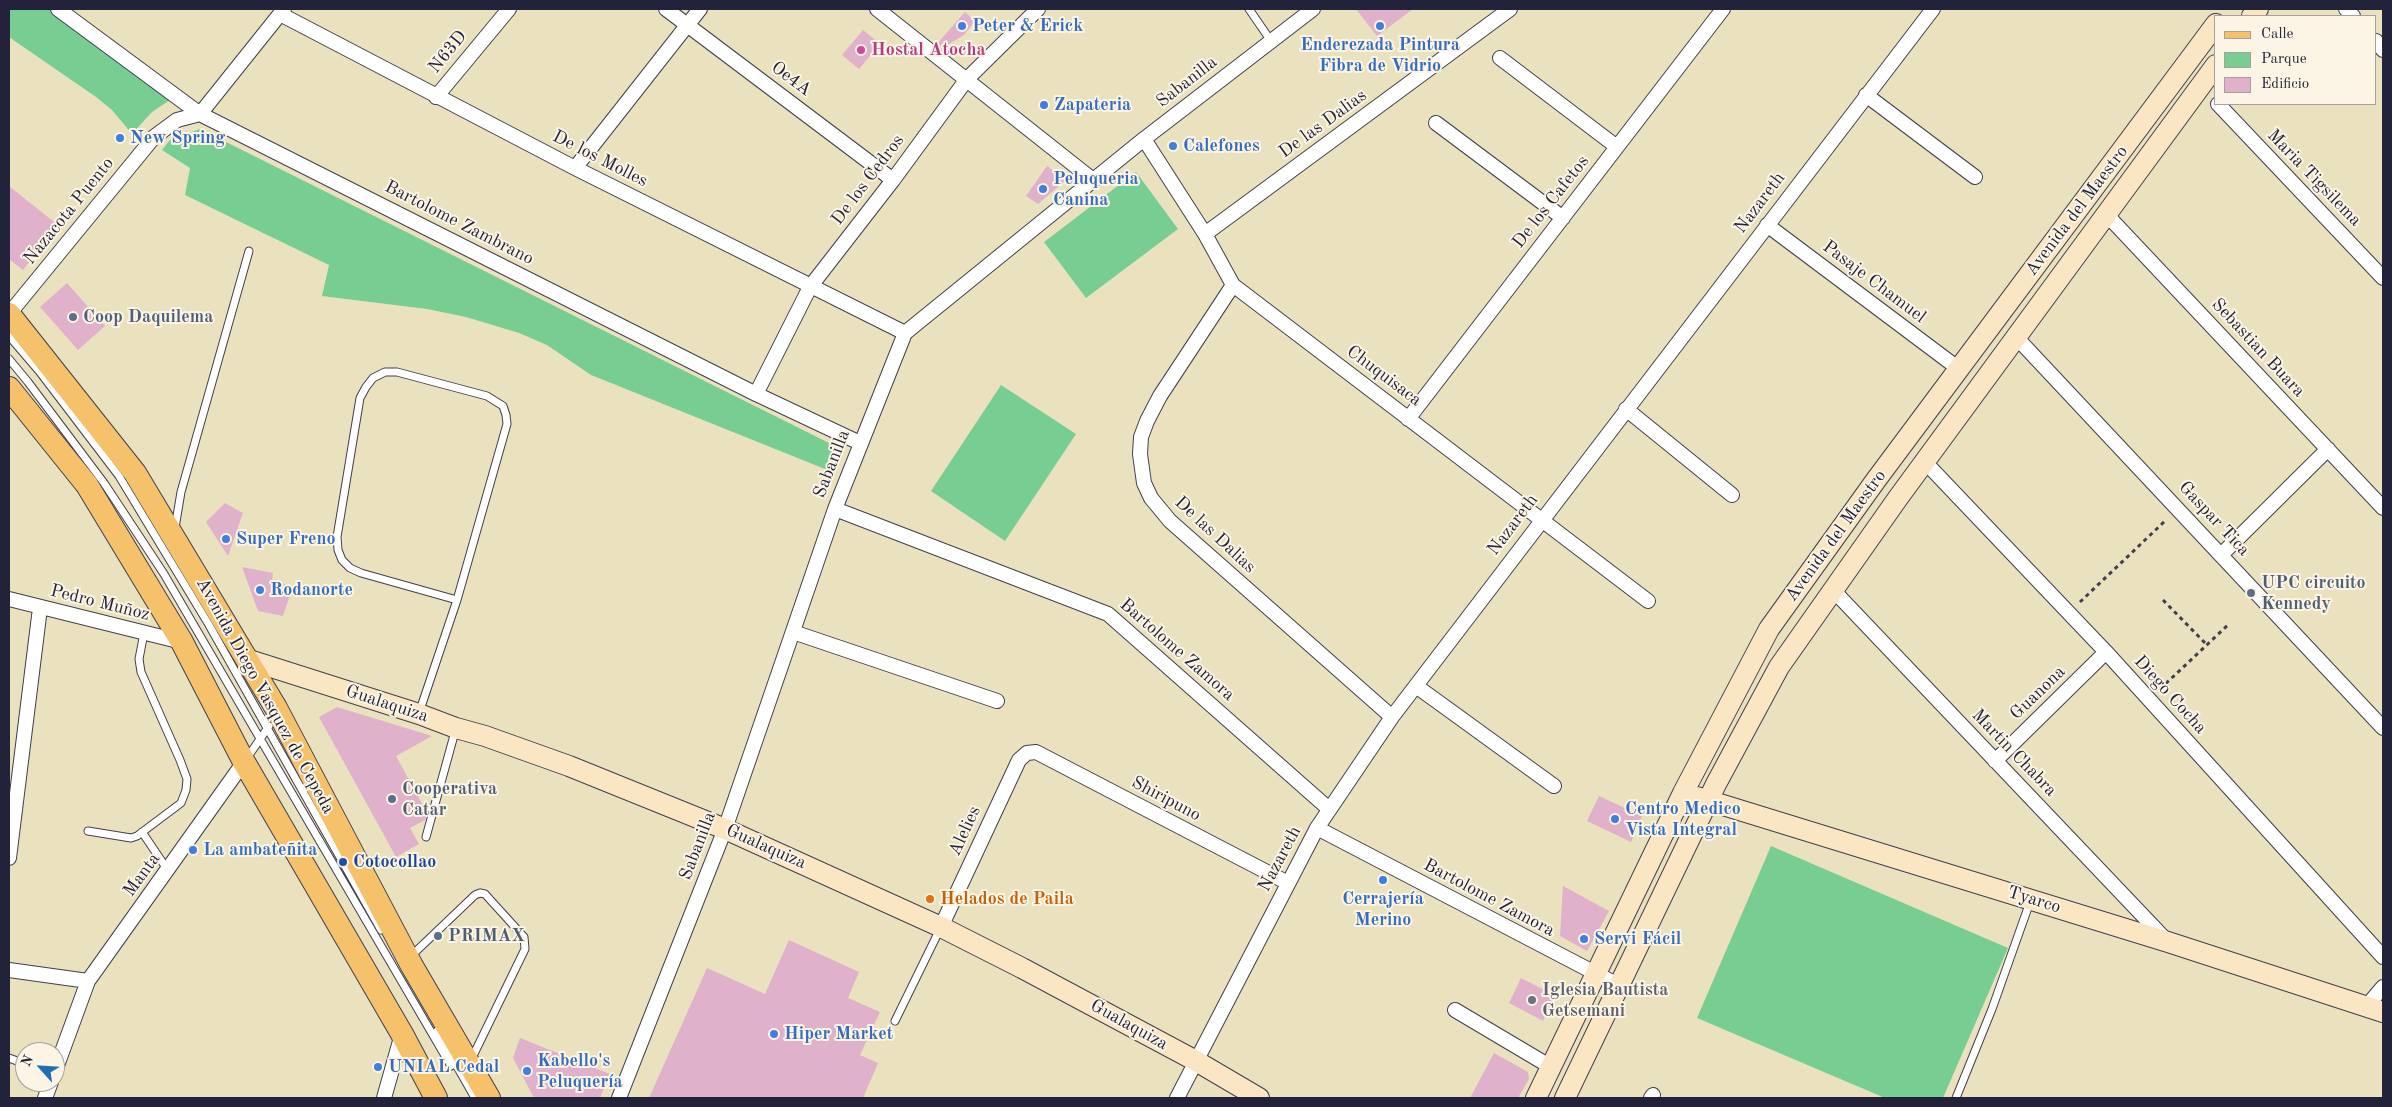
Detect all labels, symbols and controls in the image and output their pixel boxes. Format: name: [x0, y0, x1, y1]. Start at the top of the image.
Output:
place label: Peter & Erick: [972, 15, 1083, 37]
legend: [2214, 15, 2377, 105]
marker: Peter & Erick: [956, 20, 968, 32]
marker: Enderezada Pintura Fibra de Vidrio: [1374, 20, 1386, 32]
street label: N63D: [424, 26, 472, 78]
text: Calle: [2261, 27, 2293, 42]
place label: Enderezada Pintura Fibra de Vidrio: [1300, 34, 1460, 76]
place label: Hostal Atocha: [871, 39, 986, 61]
marker: Hostal Atocha: [855, 44, 867, 56]
street label: Sabanilla: [1152, 52, 1222, 112]
text: Parque: [2261, 52, 2307, 67]
street label: Oe4A: [767, 57, 815, 101]
text: Edificio: [2261, 77, 2309, 92]
street label: De las Dalias: [1275, 85, 1371, 163]
place label: Zapateria: [1054, 94, 1131, 116]
marker: Zapateria: [1038, 99, 1050, 111]
street label: Maria Tigsilema: [2262, 125, 2366, 231]
street label: De los Molles: [549, 126, 651, 192]
place label: New Spring: [130, 127, 225, 149]
street label: De los Cedros: [827, 130, 909, 230]
marker: New Spring: [114, 132, 126, 144]
place label: Calefones: [1183, 135, 1260, 157]
marker: Calefones: [1167, 140, 1179, 152]
street label: Avenida del Maestro: [2021, 142, 2133, 280]
street label: De los Cafetos: [1508, 151, 1594, 253]
street label: Nazacota Puento: [19, 153, 119, 269]
place label: Peluqueria Canina: [1053, 168, 1139, 210]
street label: Nazareth: [1730, 168, 1790, 238]
street label: Bartolome Zambrano: [381, 176, 537, 270]
marker: Peluqueria Canina: [1037, 183, 1049, 195]
street label: Pasaje Chamuel: [1818, 236, 1930, 328]
street label: Sebastian Buara: [2207, 294, 2309, 402]
place label: Coop Daquilema: [83, 306, 213, 328]
marker: Coop Daquilema: [67, 311, 79, 323]
street label: Chuquisaca: [1342, 341, 1426, 411]
street label: Sabanilla: [809, 427, 855, 501]
street label: Avenida del Maestro: [1781, 466, 1891, 606]
street label: Gaspar Tica: [2174, 477, 2254, 561]
street label: Nazareth: [1483, 490, 1543, 560]
street label: De las Dalias: [1170, 492, 1260, 578]
place label: Super Freno: [236, 528, 336, 550]
marker: Super Freno: [220, 533, 232, 545]
place label: UPC circuito Kennedy: [2261, 572, 2366, 614]
street label: Avenida Diego Vasquez de Cepeda: [191, 574, 339, 818]
place label: Rodanorte: [270, 579, 353, 601]
street label: Pedro Muñoz: [48, 580, 152, 626]
marker: Rodanorte: [254, 584, 266, 596]
marker: UPC circuito Kennedy: [2245, 587, 2257, 599]
street label: Bartolome Zamora: [1115, 594, 1239, 706]
street label: Diego Cocha: [2129, 651, 2211, 739]
street label: Guanona: [2006, 661, 2070, 725]
street label: Gualaquiza: [343, 681, 431, 727]
street label: Martin Chabra: [1967, 705, 2061, 801]
street label: Shiripuno: [1128, 772, 1204, 826]
place label: Cooperativa Catar: [402, 778, 497, 821]
marker: Cooperativa Catar: [386, 793, 398, 805]
place label: Centro Medico Vista Integral: [1625, 798, 1741, 841]
street label: Alelies: [944, 803, 986, 859]
street label: Sabanilla: [675, 809, 721, 883]
marker: Centro Medico Vista Integral: [1609, 813, 1621, 825]
street label: Gualaquiza: [723, 820, 809, 874]
street label: Nazareth: [1254, 822, 1306, 896]
place label: La ambateñita: [203, 839, 318, 861]
marker: La ambateñita: [187, 844, 199, 856]
street label: Manta: [119, 849, 165, 901]
place label: Cotocollao: [353, 851, 436, 873]
street label: Bartolome Zamora: [1420, 854, 1558, 942]
marker: Cotocollao: [337, 856, 349, 868]
marker: Cerrajería Merino: [1377, 874, 1389, 886]
street label: Tyarco: [2005, 882, 2063, 918]
place label: Helados de Paila: [940, 888, 1074, 910]
place label: Cerrajería Merino: [1342, 888, 1424, 931]
marker: Helados de Paila: [924, 893, 936, 905]
place label: PRIMAX: [448, 925, 525, 947]
place label: Servi Fácil: [1594, 928, 1681, 950]
marker: PRIMAX: [432, 930, 444, 942]
marker: Servi Fácil: [1578, 933, 1590, 945]
place label: Iglesia Bautista Getsemani: [1542, 979, 1668, 1022]
marker: Iglesia Bautista Getsemani: [1526, 994, 1538, 1006]
street label: Gualaquiza: [1086, 995, 1172, 1055]
place label: Hiper Market: [784, 1023, 893, 1045]
marker: Hiper Market: [768, 1028, 780, 1040]
north arrow: [15, 1042, 65, 1092]
place label: Kabello's Peluquería: [537, 1050, 623, 1092]
text: N: [19, 1053, 36, 1069]
place label: UNIAL Cedal: [388, 1056, 499, 1078]
marker: UNIAL Cedal: [372, 1061, 384, 1073]
marker: Kabello's Peluquería: [521, 1065, 533, 1077]

